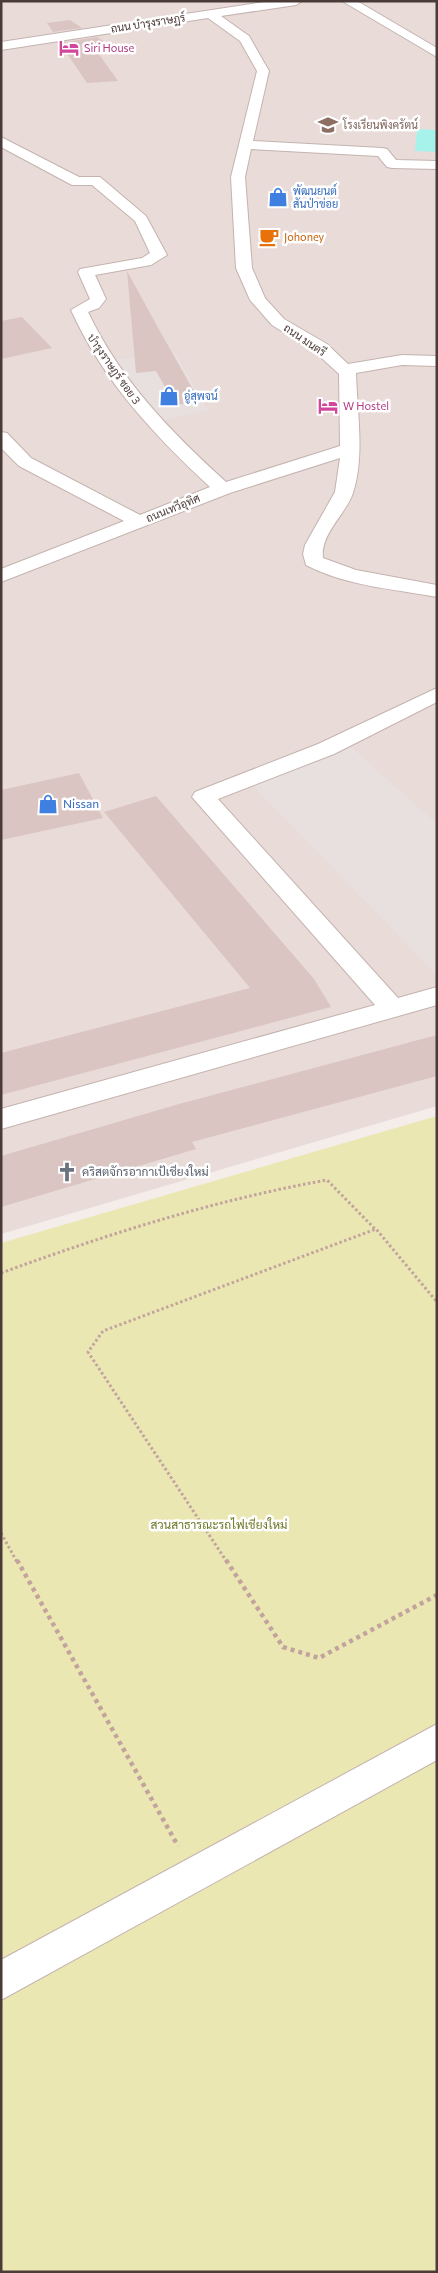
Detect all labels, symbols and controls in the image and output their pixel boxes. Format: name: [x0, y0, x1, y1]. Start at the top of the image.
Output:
street label: ถนน บำรุงราษฏร์: [110, 9, 187, 38]
hotel icon: Siri House: [58, 37, 80, 59]
place label: Siri House: [84, 41, 135, 54]
school or university icon: โรงเรียนพิงครัตน์: [317, 114, 339, 136]
place label: โรงเรียนพิงครัตน์: [342, 117, 418, 131]
place label: พัฒนยนต์ สันป่าข่อย: [293, 183, 338, 210]
shop icon: พัฒนยนต์ สันป่าข่อย: [267, 186, 289, 208]
cafe icon: Johoney: [258, 226, 280, 248]
place label: Johoney: [284, 230, 325, 244]
street label: ถนน มนตรี: [282, 320, 329, 358]
street label: บำรุงราษฏร์ ซอย 3: [83, 330, 144, 408]
shop icon: อู่สุพจน์: [158, 385, 180, 407]
place label: อู่สุพจน์: [184, 388, 218, 405]
hotel icon: W Hostel: [317, 395, 339, 417]
place label: W Hostel: [343, 399, 389, 412]
street label: ถนนเทวีอุทิศ: [144, 490, 203, 527]
shop icon: Nissan: [37, 793, 59, 815]
place label: Nissan: [63, 796, 99, 810]
church icon: คริสตจักรอากาเป้เชียงใหม่: [56, 1161, 78, 1183]
place label: คริสตจักรอากาเป้เชียงใหม่: [82, 1164, 209, 1178]
park label: สวนสาธารณะรถไฟเชียงใหม่: [151, 1517, 288, 1531]

